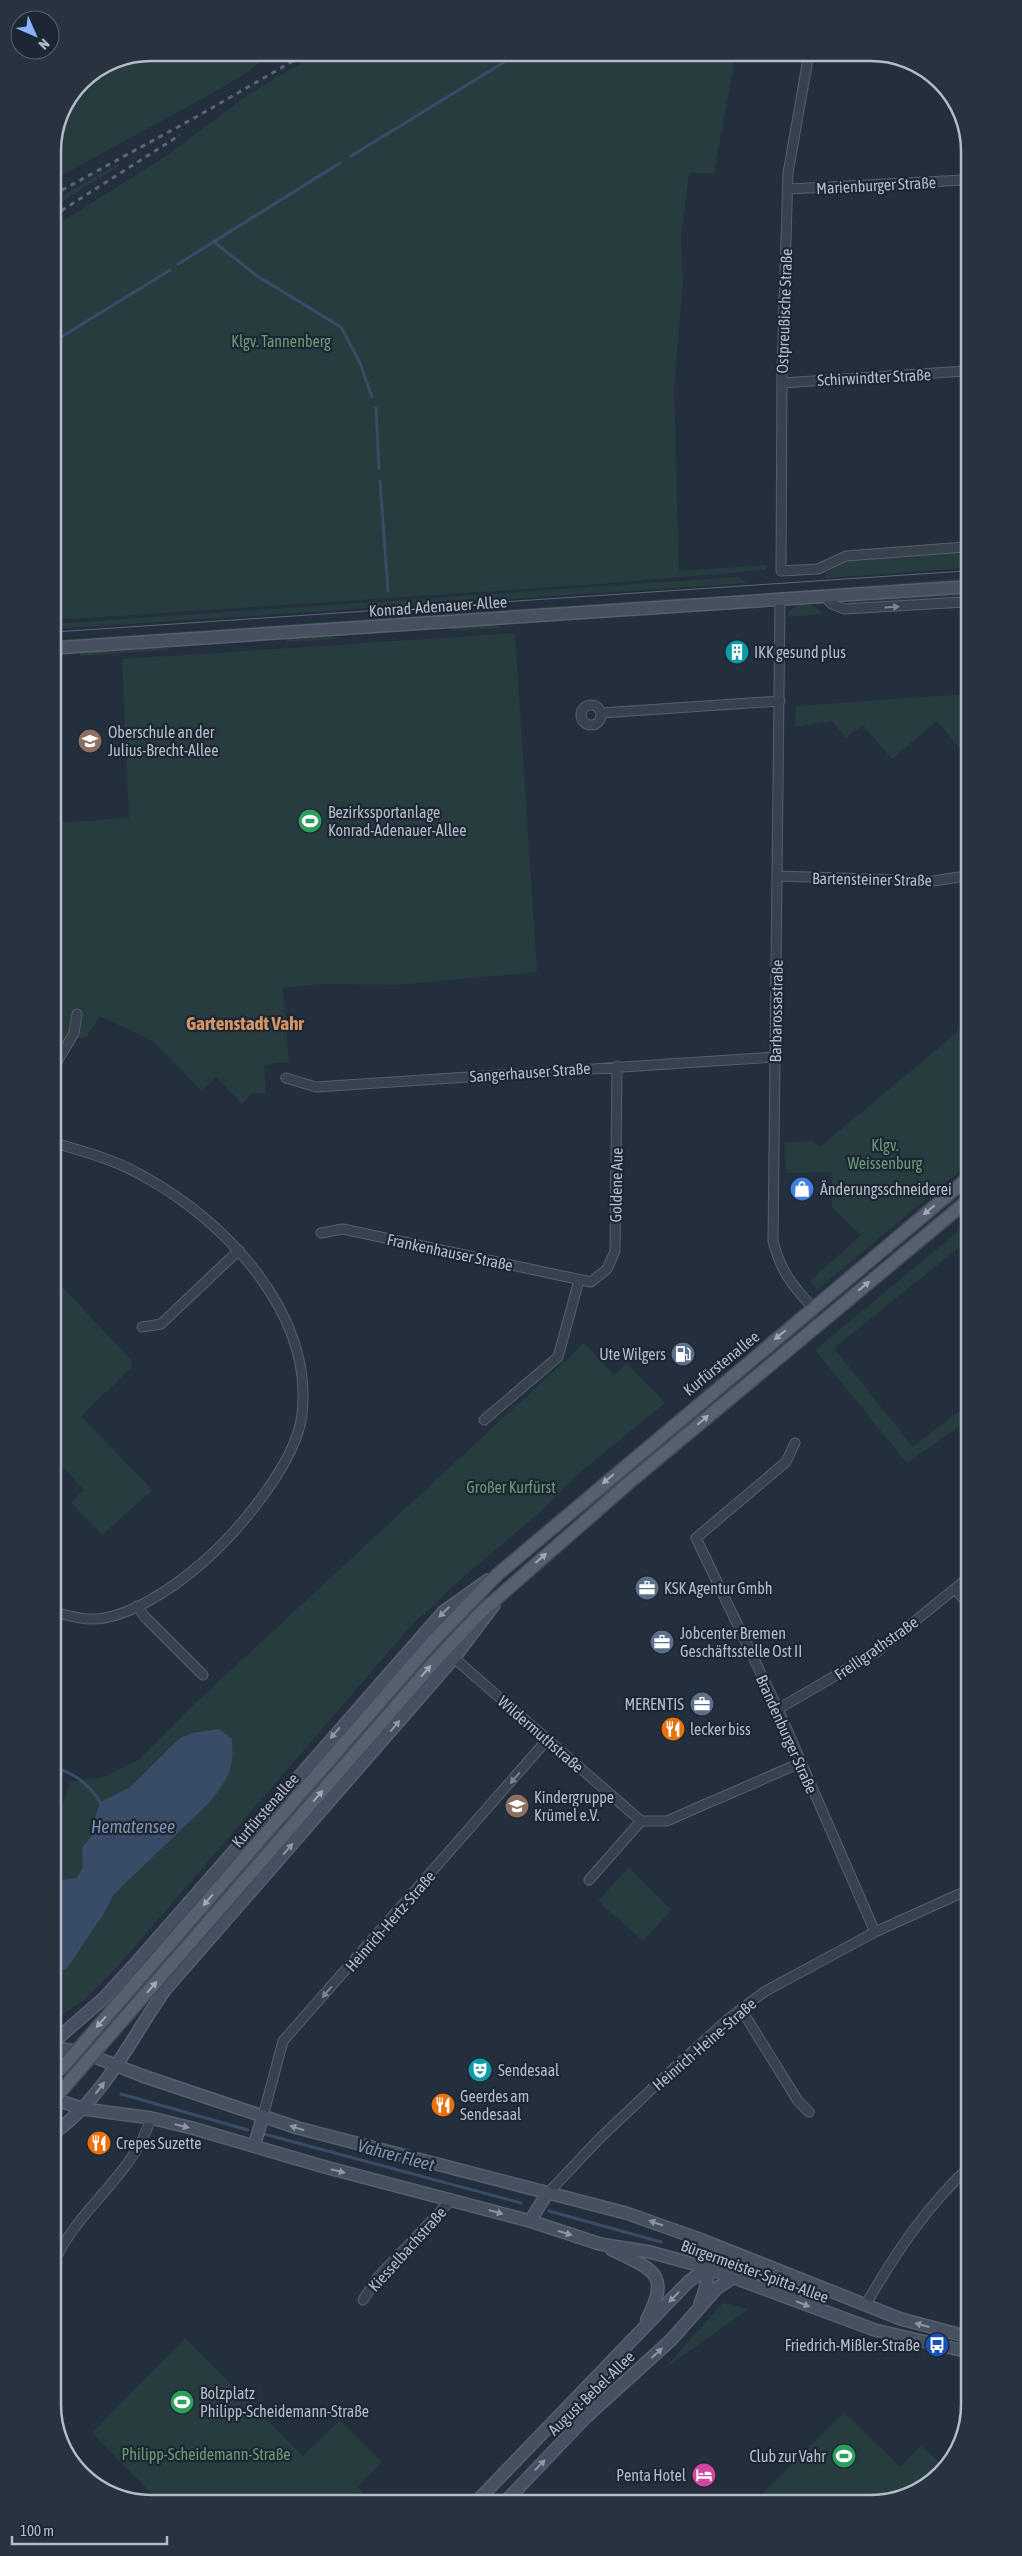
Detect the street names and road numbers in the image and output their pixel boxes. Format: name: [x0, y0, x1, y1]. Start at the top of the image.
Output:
street label: Marienburger Straße: [816, 173, 936, 198]
street label: Ostpreußische Straße: [773, 248, 796, 374]
street label: Schirwindter Straße: [817, 365, 931, 389]
street label: Konrad-Adenauer-Allee: [368, 592, 508, 620]
street label: Bartensteiner Straße: [812, 869, 932, 889]
street label: Barbarossastraße: [766, 960, 786, 1062]
street label: Sangerhauser Straße: [469, 1059, 591, 1086]
street label: Goldene Aue: [606, 1147, 626, 1223]
street label: Frankenhauser Straße: [385, 1230, 515, 1274]
street label: Kurfürstenallee: [680, 1327, 762, 1399]
street label: Freiligrathstraße: [831, 1613, 922, 1684]
street label: Brandenburger Straße: [752, 1672, 821, 1797]
street label: Wildermuthstraße: [495, 1692, 587, 1776]
street label: Kurfürstenallee: [228, 1769, 302, 1851]
street label: Heinrich-Hertz-Straße: [341, 1867, 439, 1975]
street label: Heinrich-Heine-Straße: [649, 1994, 759, 2094]
street label: Kiesselbachstraße: [364, 2203, 450, 2295]
street label: Bürgermeister-Spitta-Allee: [678, 2236, 831, 2307]
street label: August-Bebel-Allee: [544, 2347, 639, 2439]

